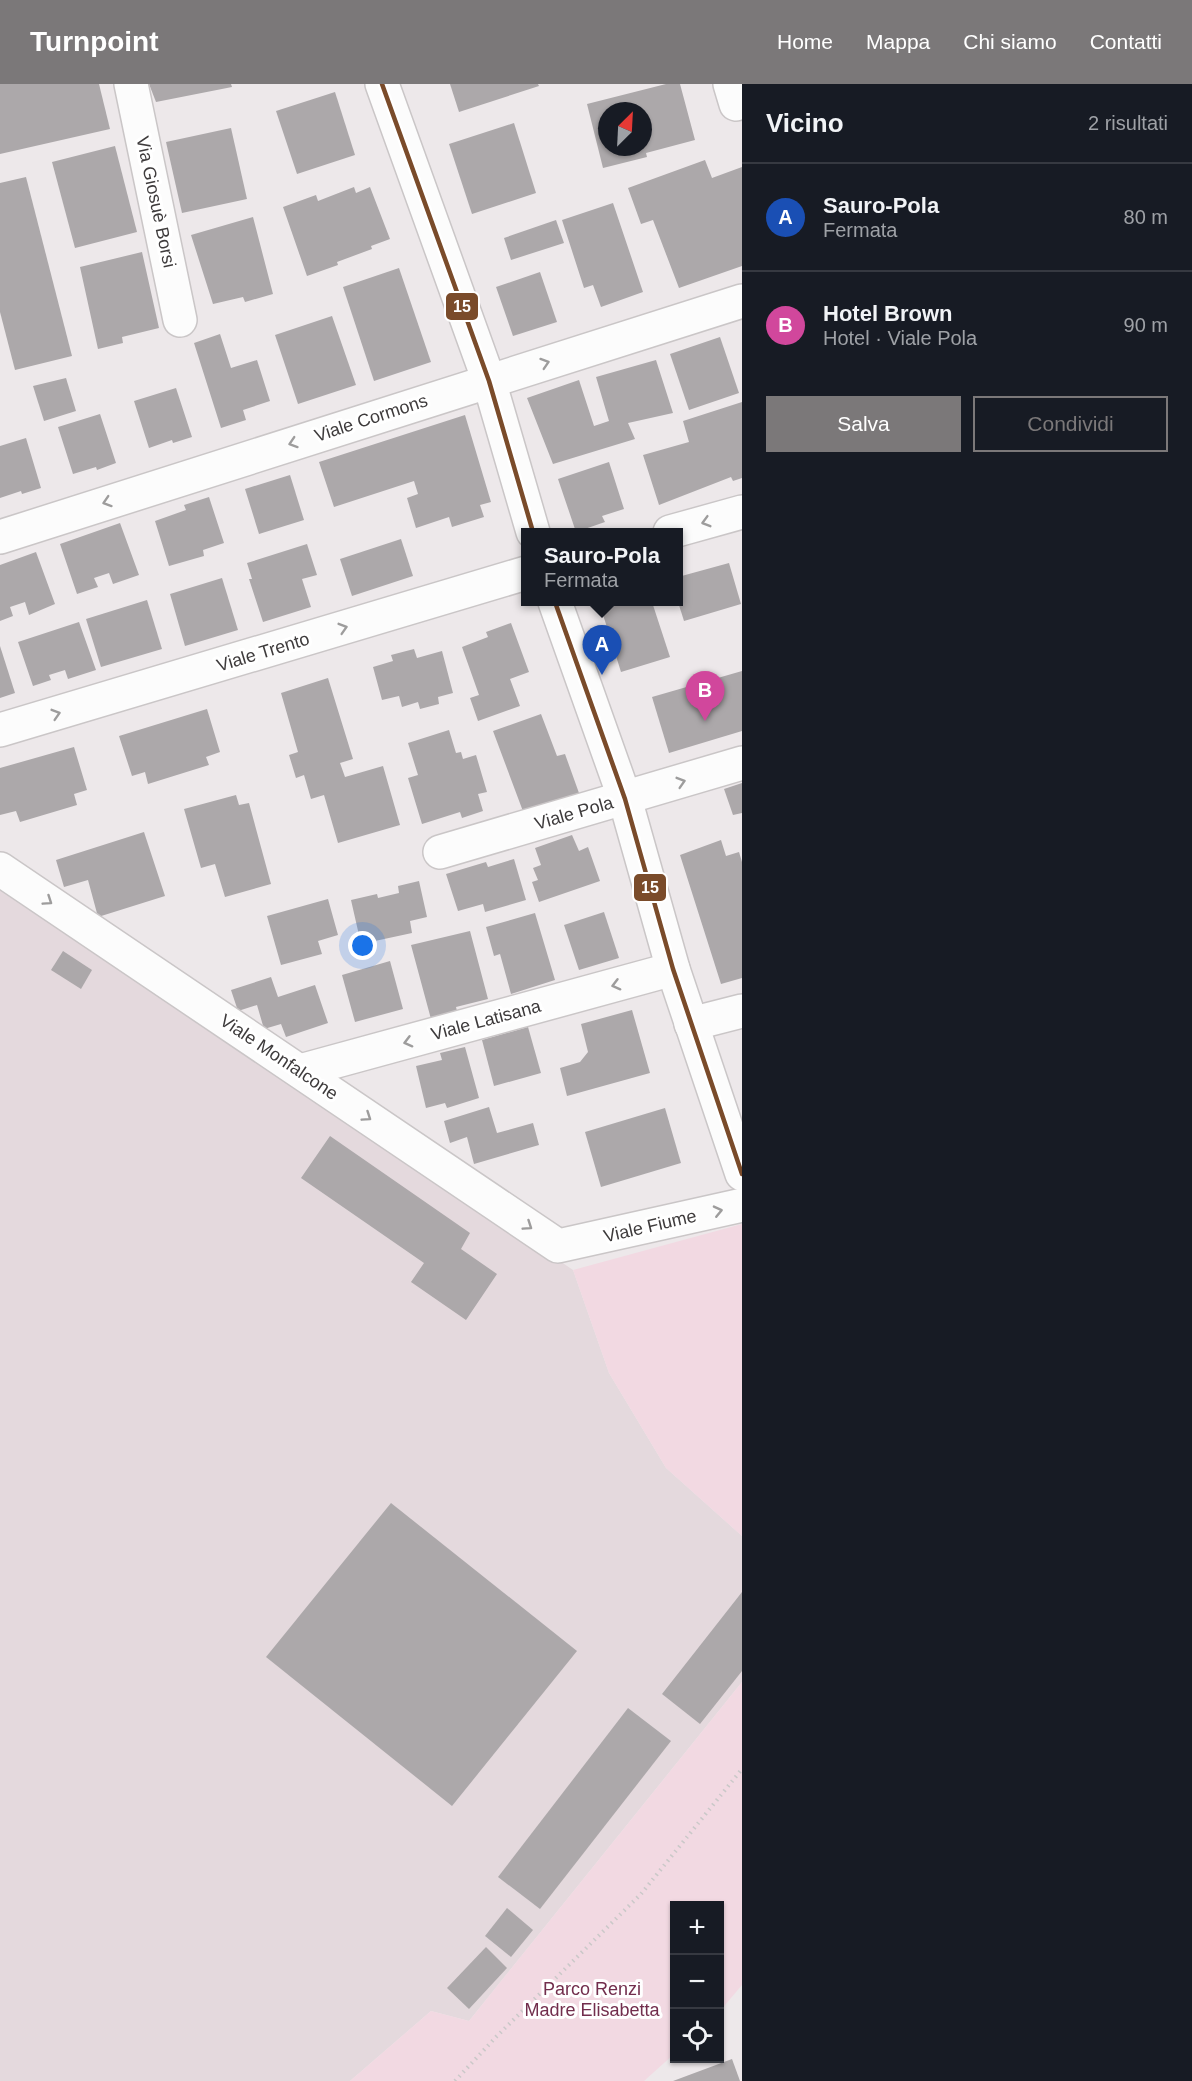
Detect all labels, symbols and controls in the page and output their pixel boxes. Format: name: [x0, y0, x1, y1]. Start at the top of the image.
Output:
text: Turnpoint: [30, 26, 159, 57]
text: Home: [777, 30, 833, 53]
text: Mappa: [866, 30, 930, 53]
text: Chi siamo: [963, 30, 1057, 53]
text: Contatti: [1090, 30, 1162, 53]
north arrow: [598, 102, 652, 156]
text: Vicino: [766, 108, 844, 138]
text: 2 risultati: [1088, 112, 1168, 134]
street label: Via Giosuè Borsi: [132, 135, 180, 269]
text: Sauro-Pola: [823, 193, 939, 218]
text: A: [778, 206, 793, 228]
text: 80 m: [1124, 206, 1168, 228]
text: Fermata: [823, 219, 897, 241]
line badge: 15: [445, 292, 479, 321]
text: 15: [453, 298, 471, 315]
text: Hotel Brown: [823, 301, 953, 326]
text: B: [778, 314, 793, 336]
text: 90 m: [1124, 314, 1168, 336]
text: Hotel · Viale Pola: [823, 327, 977, 349]
one-way arrow: [539, 358, 550, 370]
street label: Viale Cormons: [312, 390, 430, 446]
button: Salva: [766, 396, 961, 452]
button: Condividi: [973, 396, 1168, 452]
one-way arrow: [288, 436, 299, 448]
one-way arrow: [102, 495, 113, 508]
one-way arrow: [701, 515, 711, 528]
popup: [521, 528, 683, 606]
text: Sauro-Pola: [544, 543, 660, 568]
text: Fermata: [544, 569, 618, 591]
one-way arrow: [338, 623, 348, 635]
pin: A: [582, 626, 622, 675]
street label: Viale Trento: [214, 628, 312, 676]
pin: B: [686, 672, 724, 721]
one-way arrow: [50, 709, 61, 721]
one-way arrow: [675, 777, 686, 789]
street label: Viale Pola: [532, 792, 617, 834]
line badge: 15: [633, 873, 667, 902]
text: 15: [641, 879, 659, 896]
one-way arrow: [42, 894, 53, 905]
your location: [348, 931, 377, 960]
one-way arrow: [612, 978, 622, 990]
street label: Viale Latisana: [429, 995, 544, 1044]
street label: Viale Monfalcone: [216, 1010, 342, 1104]
one-way arrow: [403, 1035, 414, 1047]
one-way arrow: [360, 1109, 371, 1120]
one-way arrow: [713, 1205, 723, 1218]
street label: Viale Fiume: [602, 1206, 698, 1246]
one-way arrow: [521, 1219, 532, 1230]
map controls: [670, 1901, 724, 2063]
button: +: [670, 1901, 724, 1955]
button: −: [670, 1955, 724, 2009]
park label: Parco Renzi Madre Elisabetta: [524, 1979, 661, 2020]
button: locate: [670, 2009, 724, 2063]

